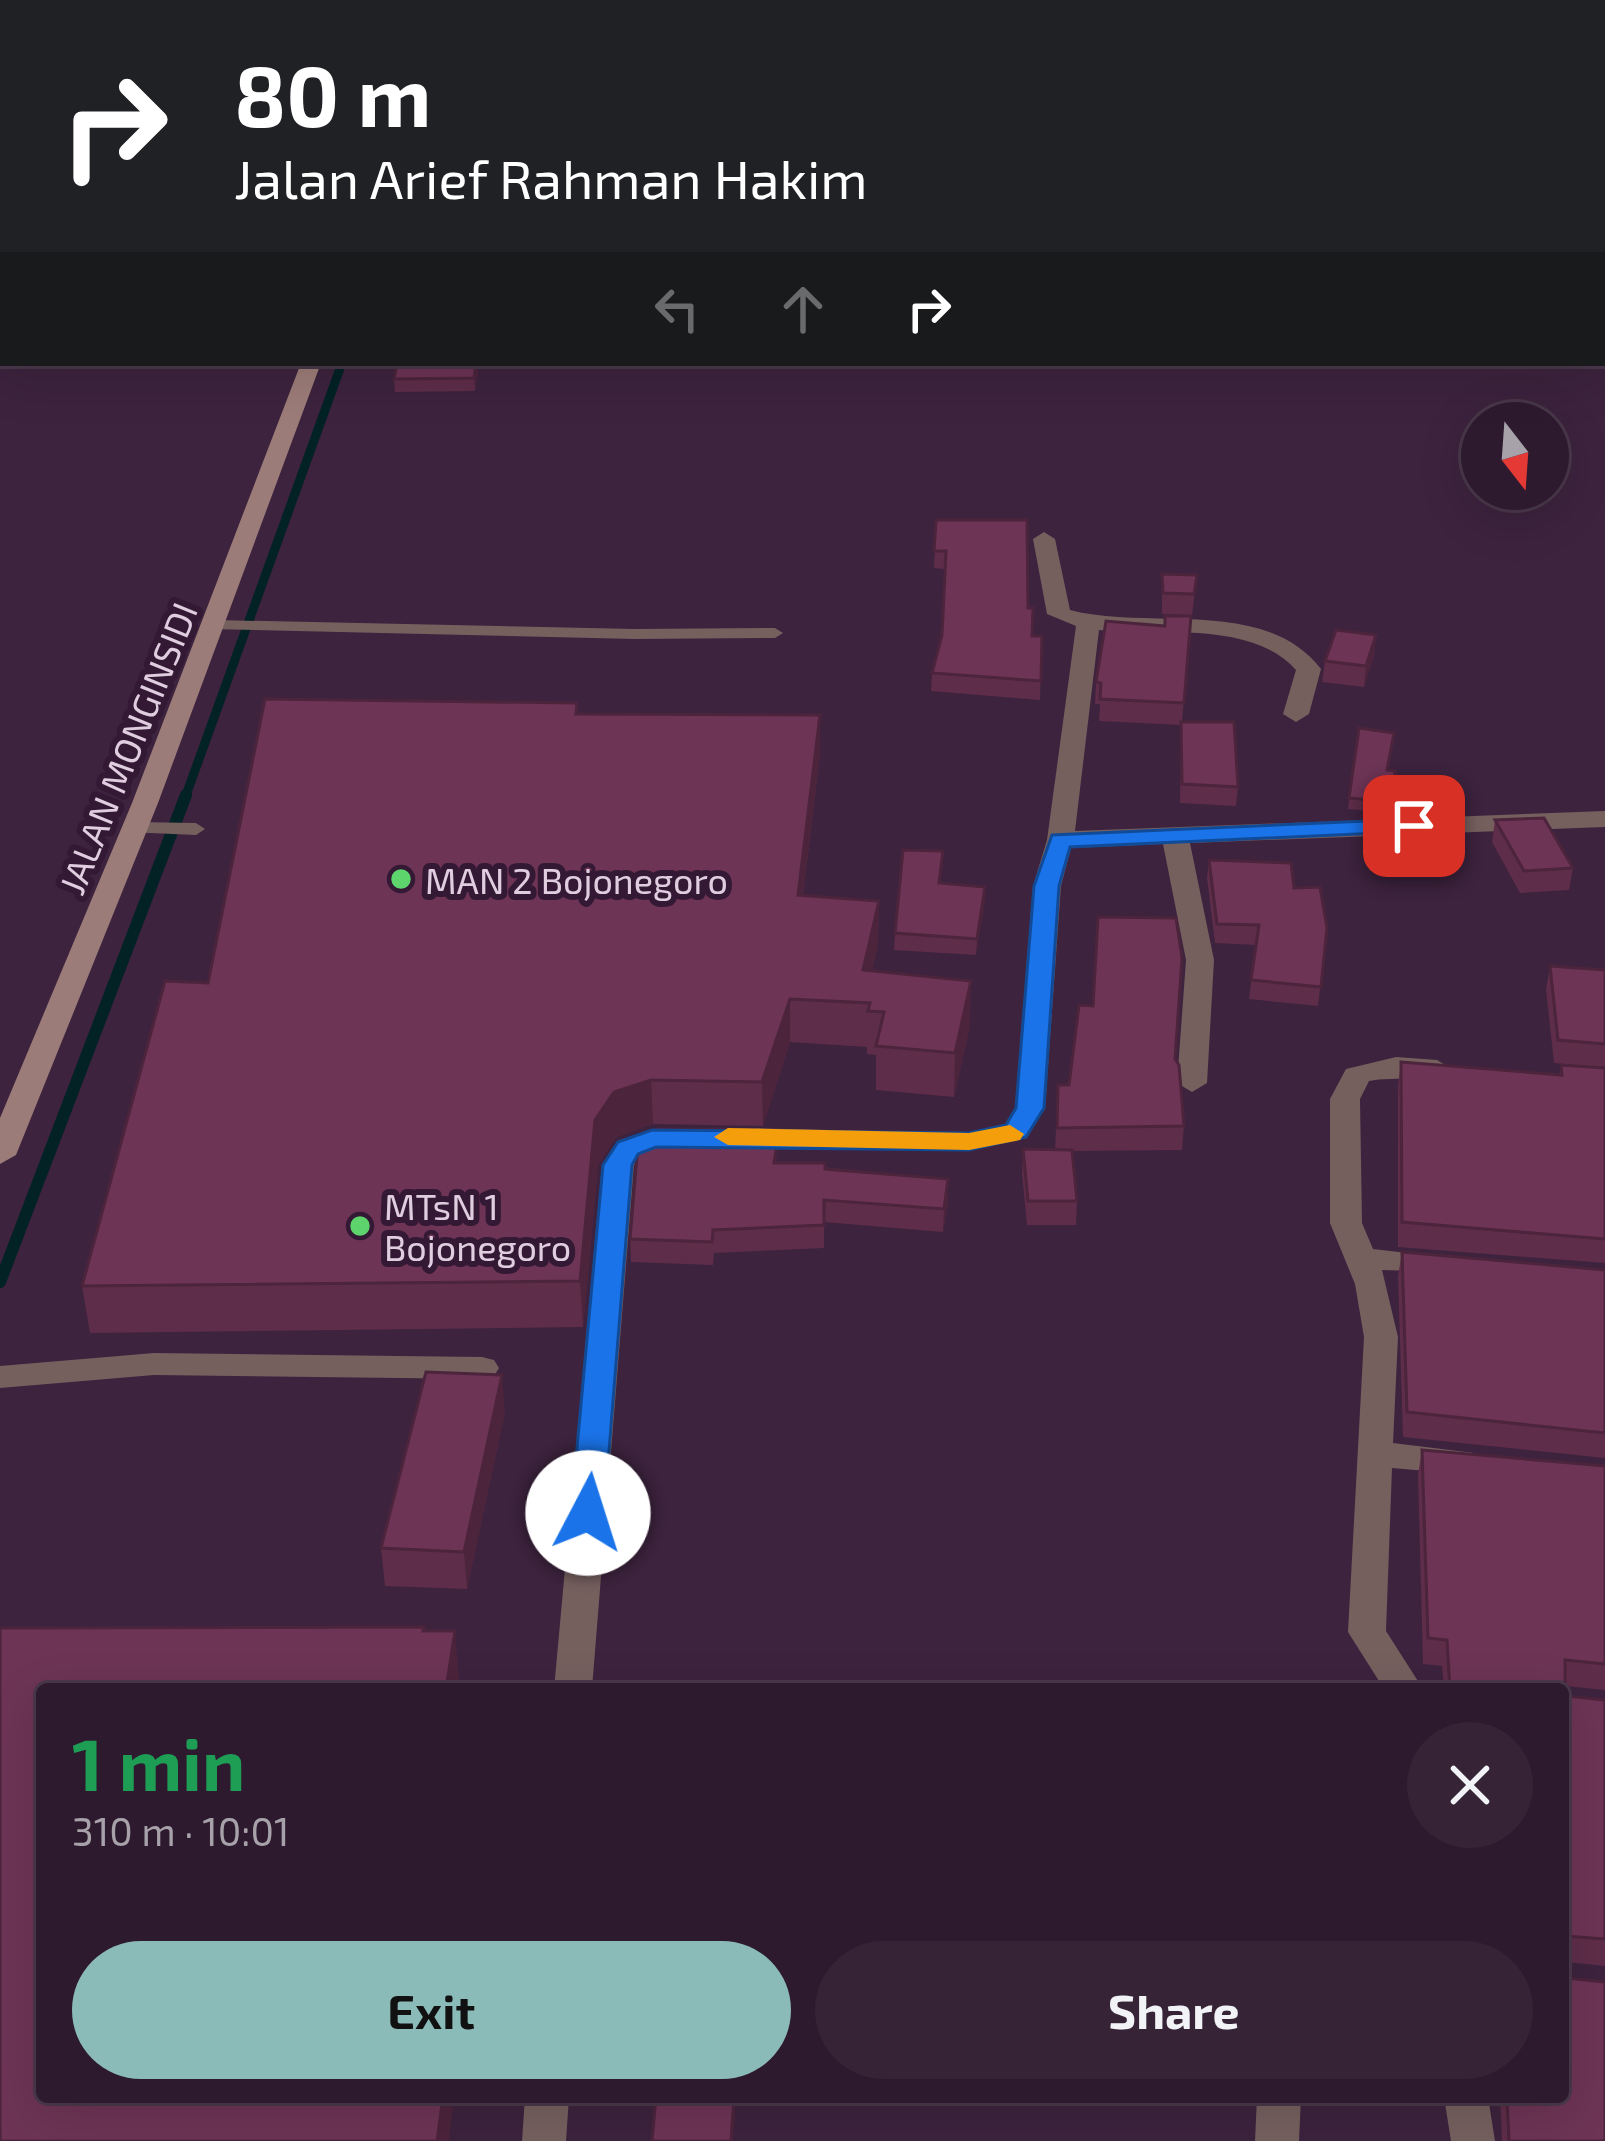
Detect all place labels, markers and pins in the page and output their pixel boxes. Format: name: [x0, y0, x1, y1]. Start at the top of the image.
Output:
pin: [1363, 775, 1465, 877]
place label: MAN 2 Bojonegoro: [425, 858, 728, 901]
marker: MAN 2 Bojonegoro: [388, 866, 414, 892]
place label: MTsN 1 Bojonegoro: [384, 1184, 571, 1268]
marker: MTsN 1 Bojonegoro: [347, 1213, 373, 1239]

